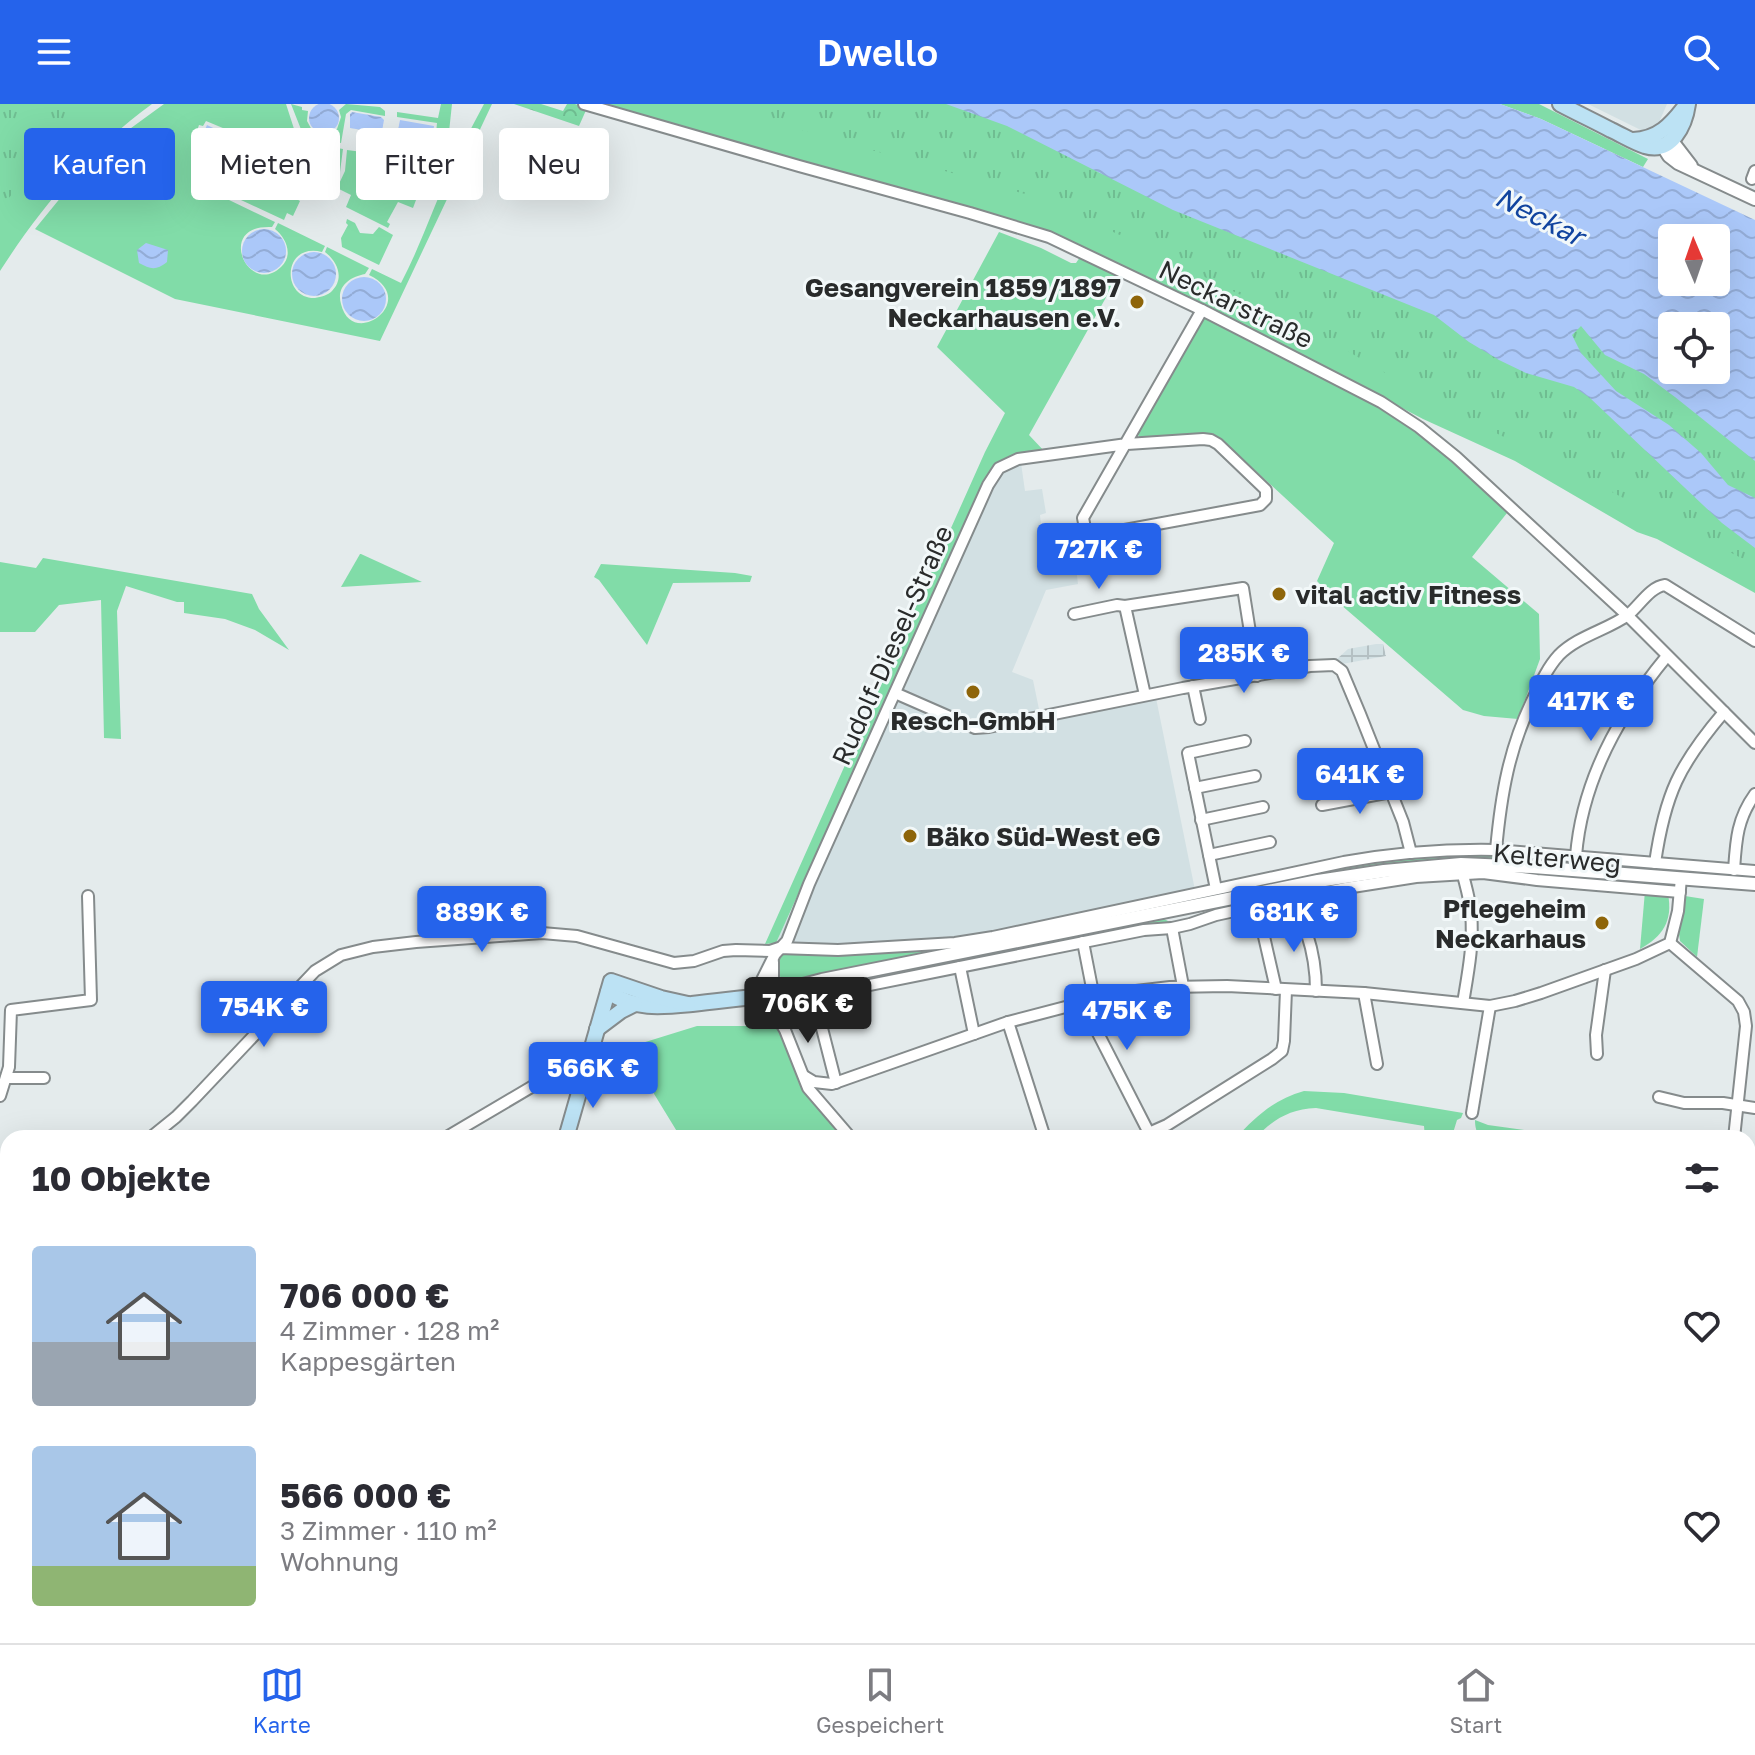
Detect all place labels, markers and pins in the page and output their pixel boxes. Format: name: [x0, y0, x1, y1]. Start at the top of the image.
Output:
place label: Gesangverein 1859/1897 Neckarhausen e.V.: [805, 272, 1121, 333]
marker: Gesangverein 1859/1897 Neckarhausen e.V.: [1128, 293, 1146, 311]
pin: 727K €: [1034, 523, 1164, 591]
place label: vital activ Fitness: [1295, 579, 1521, 610]
marker: vital activ Fitness: [1270, 585, 1288, 603]
pin: 285K €: [1179, 627, 1309, 695]
pin: 417K €: [1526, 675, 1656, 743]
marker: Resch-GmbH: [964, 683, 982, 701]
place label: Resch-GmbH: [890, 705, 1056, 736]
pin: 641K €: [1295, 748, 1425, 816]
place label: Bäko Süd-West eG: [926, 821, 1161, 852]
marker: Bäko Süd-West eG: [901, 827, 919, 845]
pin: 889K €: [417, 886, 547, 954]
pin: 681K €: [1229, 886, 1359, 954]
place label: Pflegeheim Neckarhaus: [1435, 893, 1586, 954]
marker: Pflegeheim Neckarhaus: [1593, 914, 1611, 932]
pin: 706K €: [743, 977, 873, 1045]
pin: 754K €: [199, 981, 329, 1049]
pin: 475K €: [1062, 984, 1192, 1052]
pin: 566K €: [528, 1042, 658, 1110]

